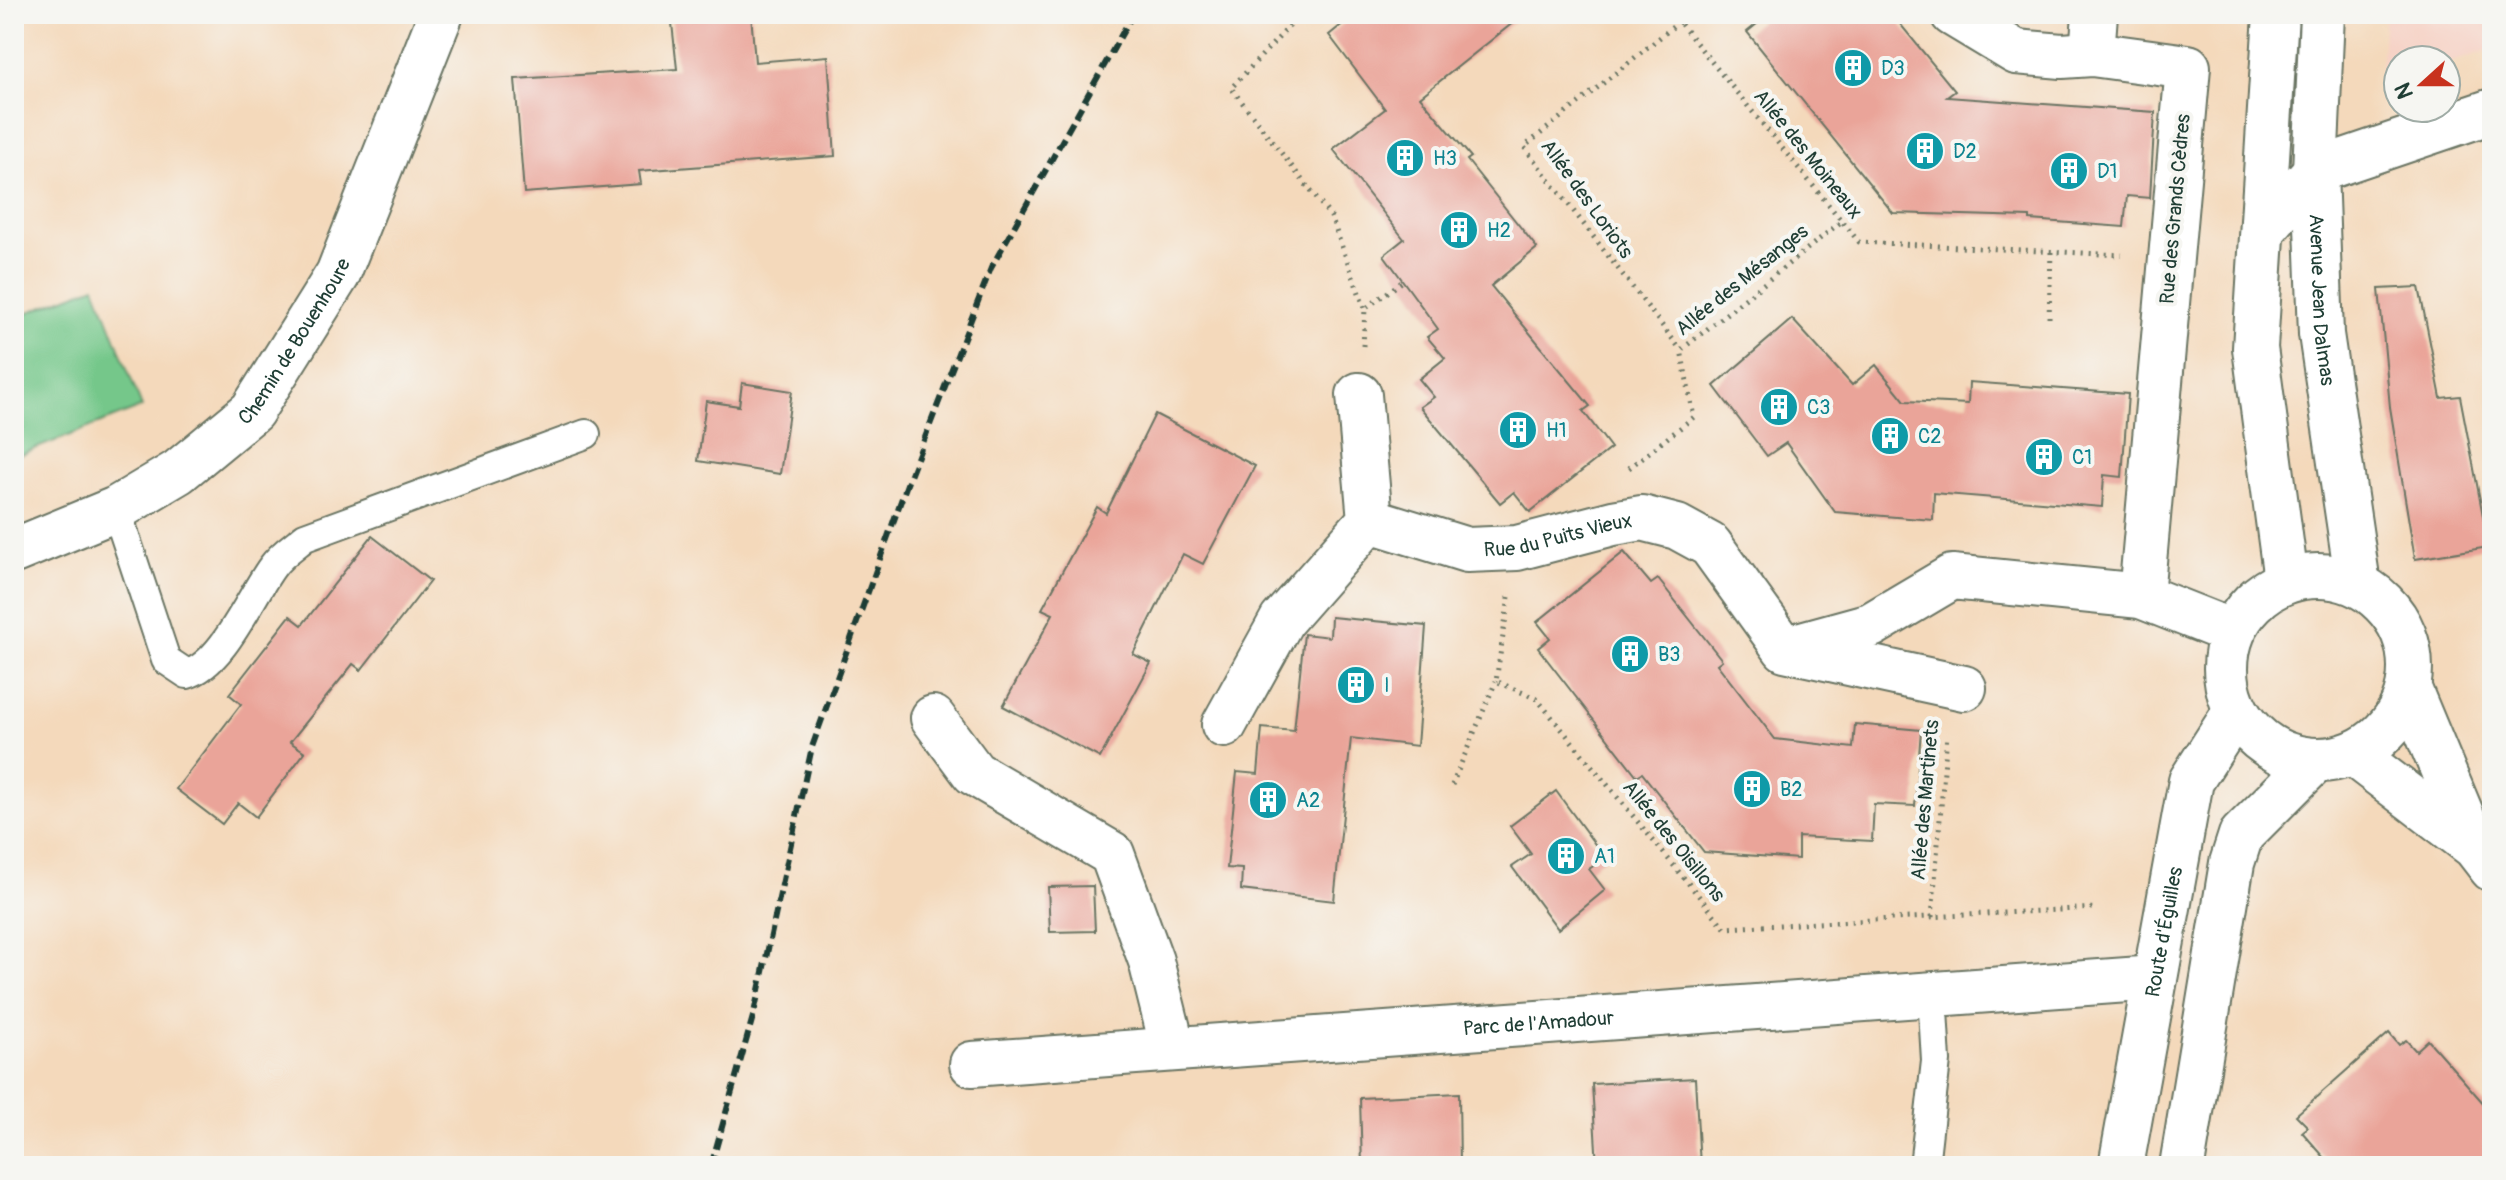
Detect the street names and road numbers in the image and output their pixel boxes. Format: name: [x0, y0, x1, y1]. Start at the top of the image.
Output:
street label: Allée des Moineaux: [1748, 84, 1868, 224]
street label: Rue des Grands Cèdres: [2154, 113, 2196, 305]
street label: Allée des Loriots: [1535, 135, 1639, 263]
street label: Avenue Jean Dalmas: [2304, 213, 2341, 387]
street label: Allée des Mésanges: [1671, 219, 1813, 341]
street label: Chemin de Bouenhoure: [233, 254, 356, 430]
street label: Rue du Puits Vieux: [1483, 507, 1634, 562]
street label: Allée des Martinets: [1906, 719, 1944, 881]
street label: Allée des Oisillons: [1617, 775, 1731, 907]
street label: Route d'Éguilles: [2139, 865, 2188, 999]
street label: Parc de l'Amadour: [1462, 1005, 1615, 1041]

